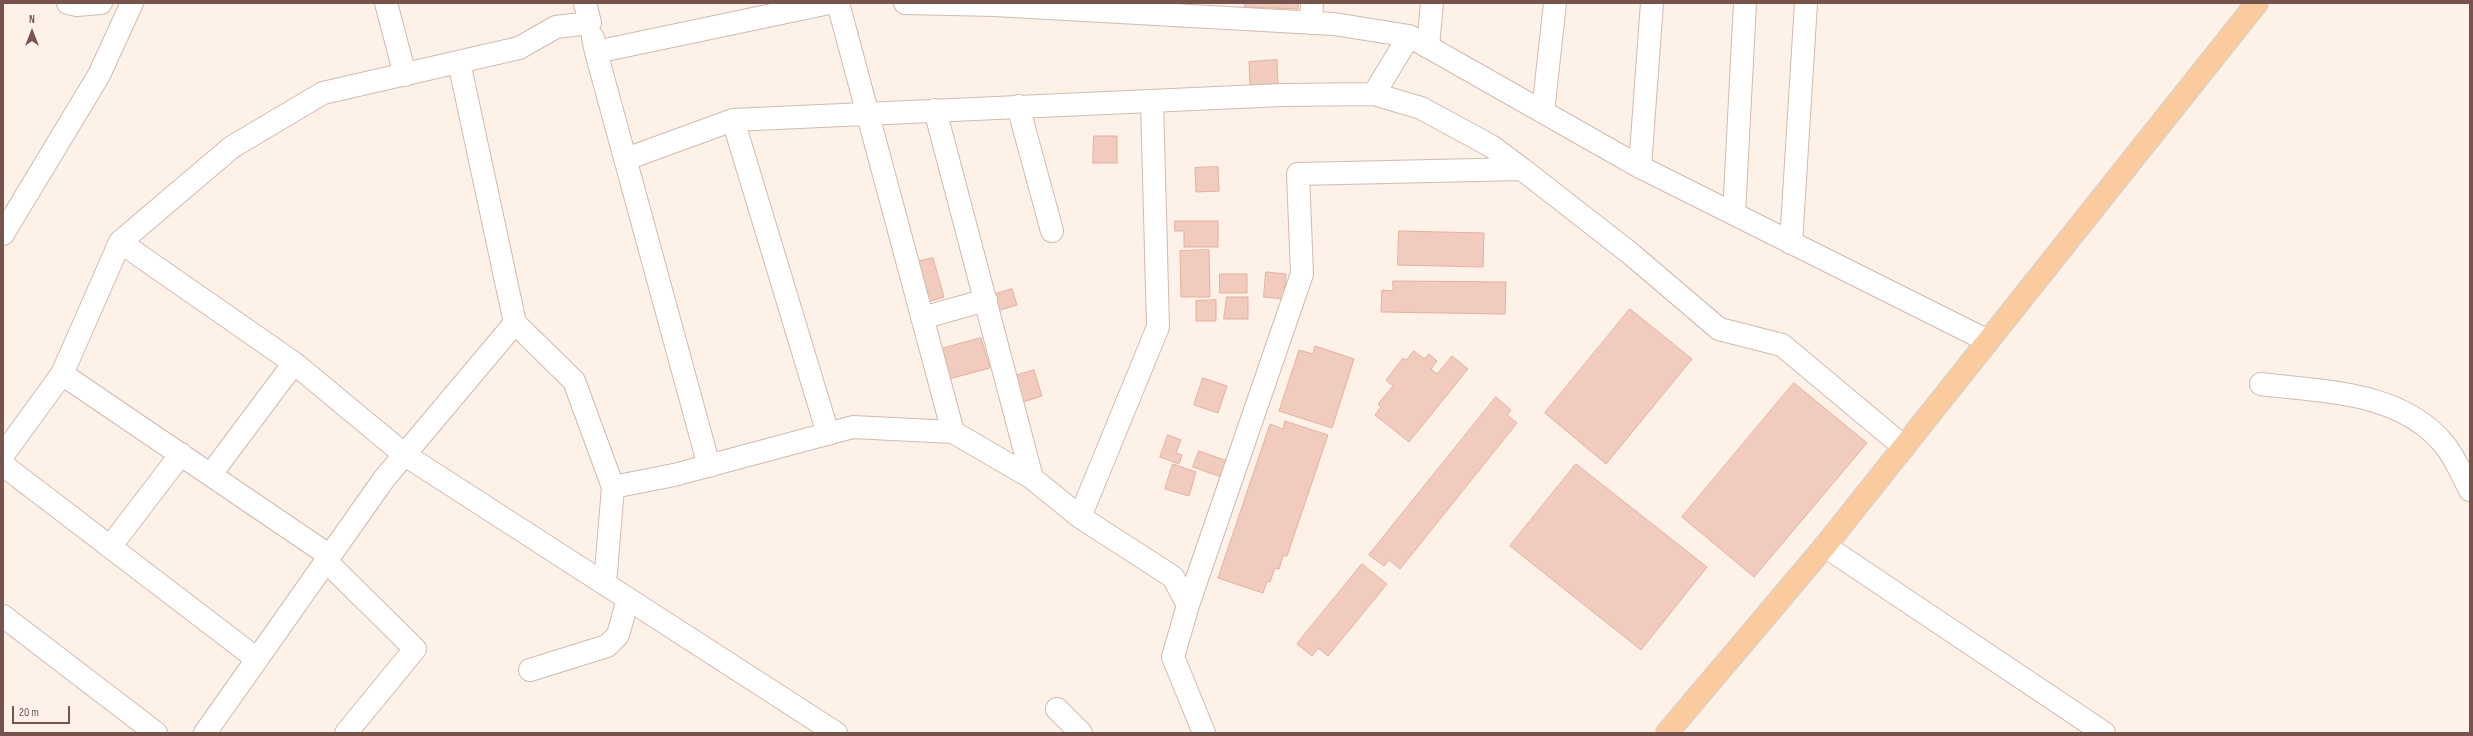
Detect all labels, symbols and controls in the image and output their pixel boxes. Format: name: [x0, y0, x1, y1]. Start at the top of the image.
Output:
north arrow: [12, 12, 52, 52]
text: N: [29, 13, 35, 26]
scale bar: [14, 698, 72, 724]
text: 20 m: [19, 705, 39, 720]

